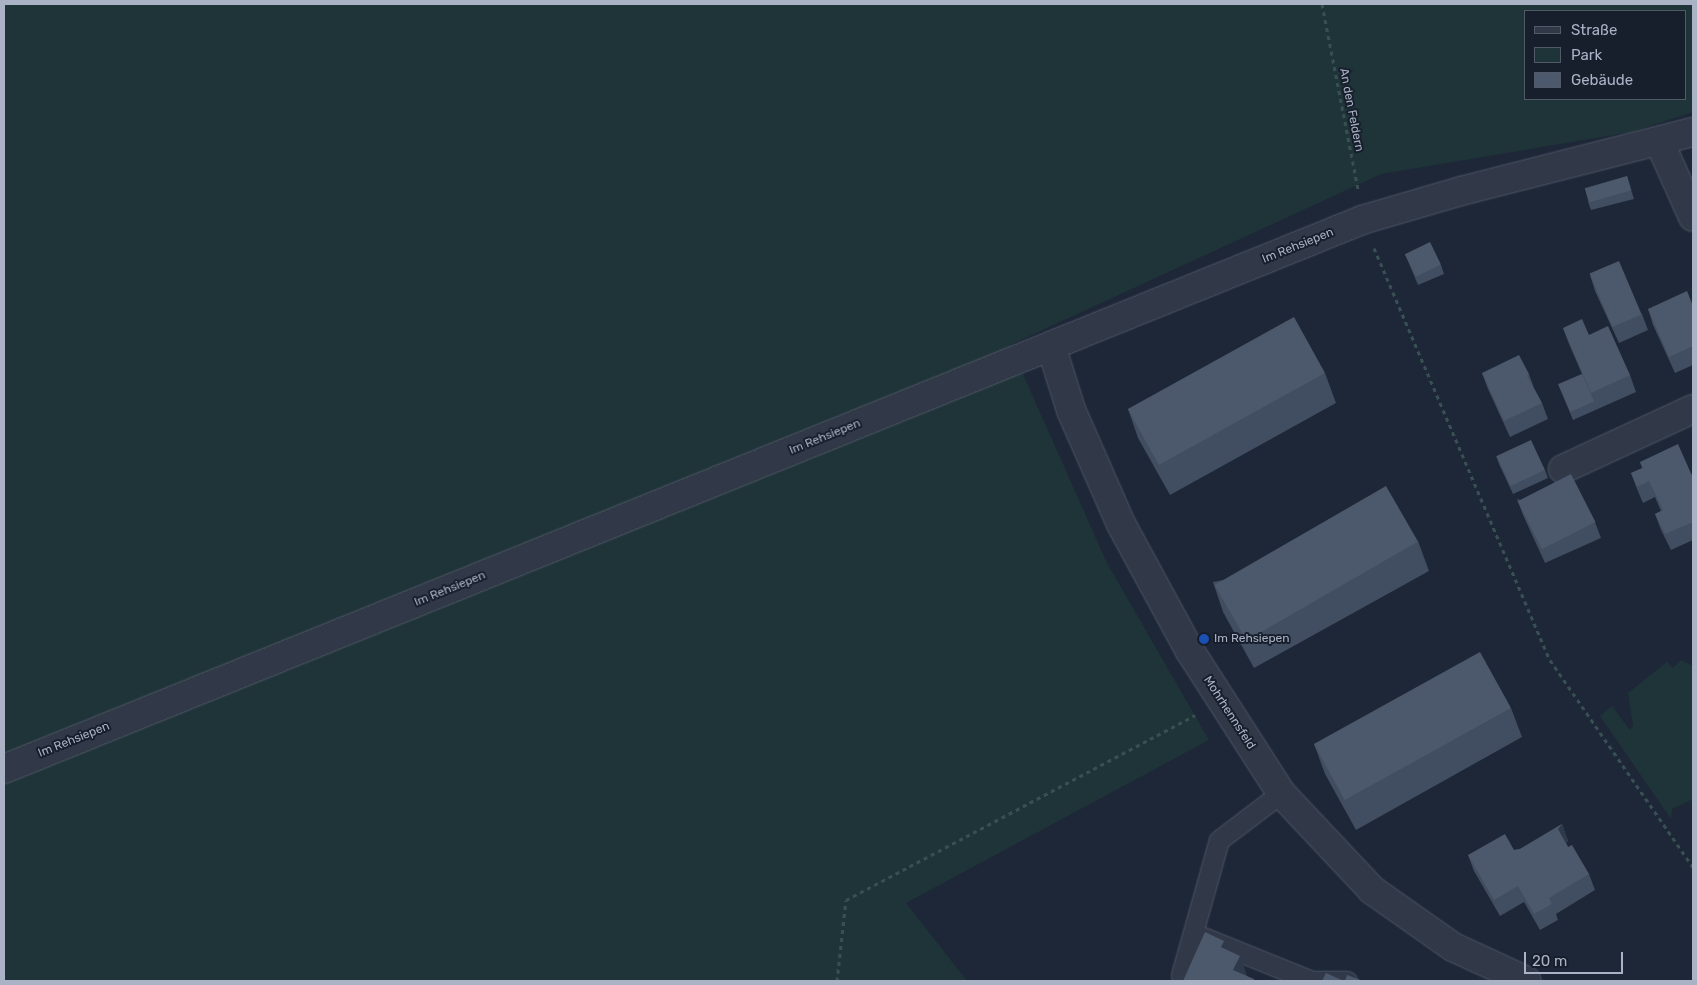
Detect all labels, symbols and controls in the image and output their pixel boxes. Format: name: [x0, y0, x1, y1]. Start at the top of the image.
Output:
legend: [1524, 10, 1687, 100]
text: Straße: [1571, 21, 1617, 39]
text: Park: [1571, 46, 1602, 64]
street label: An den Feldern: [1336, 67, 1366, 153]
text: Gebäude: [1571, 71, 1633, 89]
street label: Im Rehsiepen: [1260, 225, 1336, 267]
street label: Im Rehsiepen: [787, 416, 863, 458]
street label: Im Rehsiepen: [412, 568, 488, 610]
place label: Im Rehsiepen: [1214, 632, 1290, 646]
marker: Im Rehsiepen: [1198, 633, 1210, 645]
street label: Mohrhennsfeld: [1200, 674, 1258, 752]
street label: Im Rehsiepen: [36, 719, 112, 761]
scale bar: [1527, 942, 1626, 974]
text: 20 m: [1532, 952, 1567, 970]

